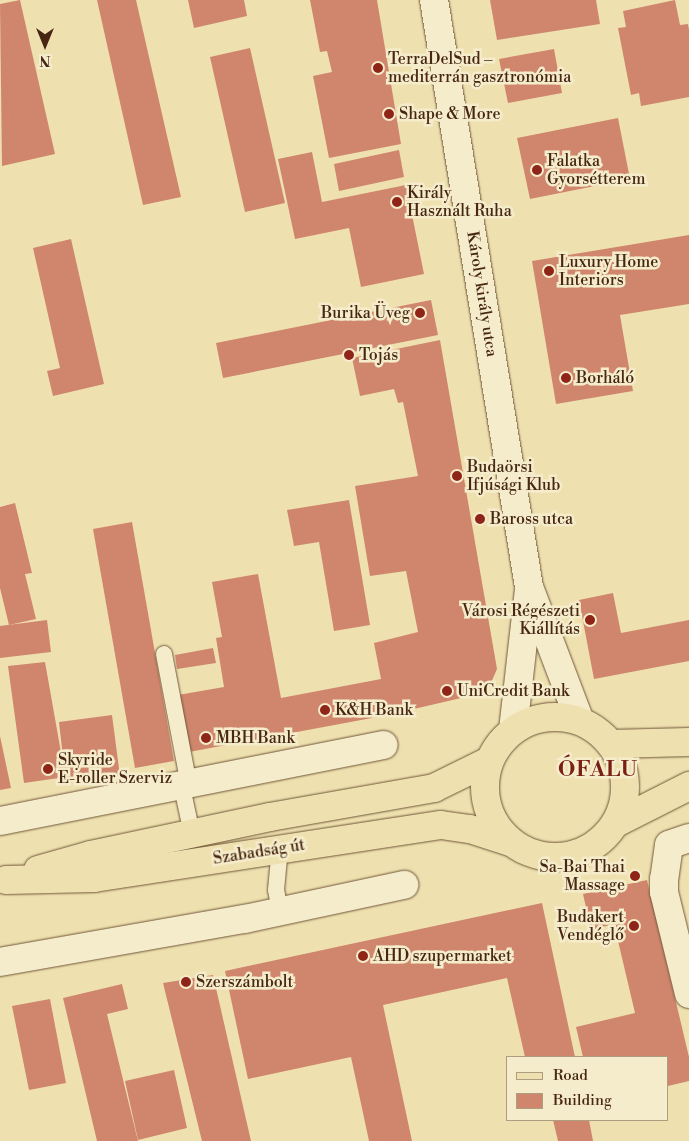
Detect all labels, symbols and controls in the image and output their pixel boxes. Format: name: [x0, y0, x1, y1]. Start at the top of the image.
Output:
north arrow: [20, 20, 70, 70]
place label: TerraDelSud – mediterrán gasztronómia: [388, 49, 571, 87]
text: N: [39, 51, 51, 69]
marker: TerraDelSud – mediterrán gasztronómia: [372, 62, 384, 74]
place label: Shape & More: [399, 104, 501, 124]
marker: Shape & More: [383, 108, 395, 120]
place label: Falatka Gyorsétterem: [547, 151, 645, 189]
marker: Falatka Gyorsétterem: [531, 164, 543, 176]
place label: Király Használt Ruha: [407, 183, 512, 221]
marker: Király Használt Ruha: [391, 196, 403, 208]
street label: Károly király utca: [463, 230, 501, 358]
place label: Luxury Home Interiors: [559, 252, 658, 290]
marker: Luxury Home Interiors: [543, 265, 555, 277]
place label: Burika Üveg: [321, 303, 410, 323]
marker: Burika Üveg: [414, 307, 426, 319]
place label: Tojás: [359, 345, 398, 365]
marker: Tojás: [343, 349, 355, 361]
place label: Borháló: [576, 368, 634, 388]
marker: Borháló: [560, 372, 572, 384]
place label: Budaörsi Ifjúsági Klub: [467, 457, 560, 495]
marker: Budaörsi Ifjúsági Klub: [451, 470, 463, 482]
place label: Baross utca: [490, 509, 573, 529]
marker: Baross utca: [474, 513, 486, 525]
place label: Városi Régészeti Kiállítás: [462, 601, 580, 639]
marker: Városi Régészeti Kiállítás: [584, 614, 596, 626]
place label: UniCredit Bank: [457, 681, 569, 701]
marker: UniCredit Bank: [441, 685, 453, 697]
place label: K&H Bank: [335, 700, 413, 720]
marker: K&H Bank: [319, 704, 331, 716]
place label: MBH Bank: [216, 728, 295, 748]
marker: MBH Bank: [200, 732, 212, 744]
place label: Skyride E-roller Szerviz: [58, 750, 172, 788]
district label: ÓFALU: [557, 757, 639, 783]
marker: Skyride E-roller Szerviz: [42, 763, 54, 775]
street label: Szabadság út: [212, 835, 306, 869]
place label: Sa-Bai Thai Massage: [540, 857, 625, 895]
marker: Sa-Bai Thai Massage: [629, 870, 641, 882]
place label: Budakert Vendéglő: [557, 907, 624, 945]
marker: Budakert Vendéglő: [628, 920, 640, 932]
place label: AHD szupermarket: [373, 946, 512, 966]
marker: AHD szupermarket: [357, 950, 369, 962]
place label: Szerszámbolt: [196, 972, 293, 992]
marker: Szerszámbolt: [180, 976, 192, 988]
legend: [507, 1056, 669, 1121]
text: Road: [553, 1066, 588, 1085]
text: Building: [553, 1091, 612, 1110]

